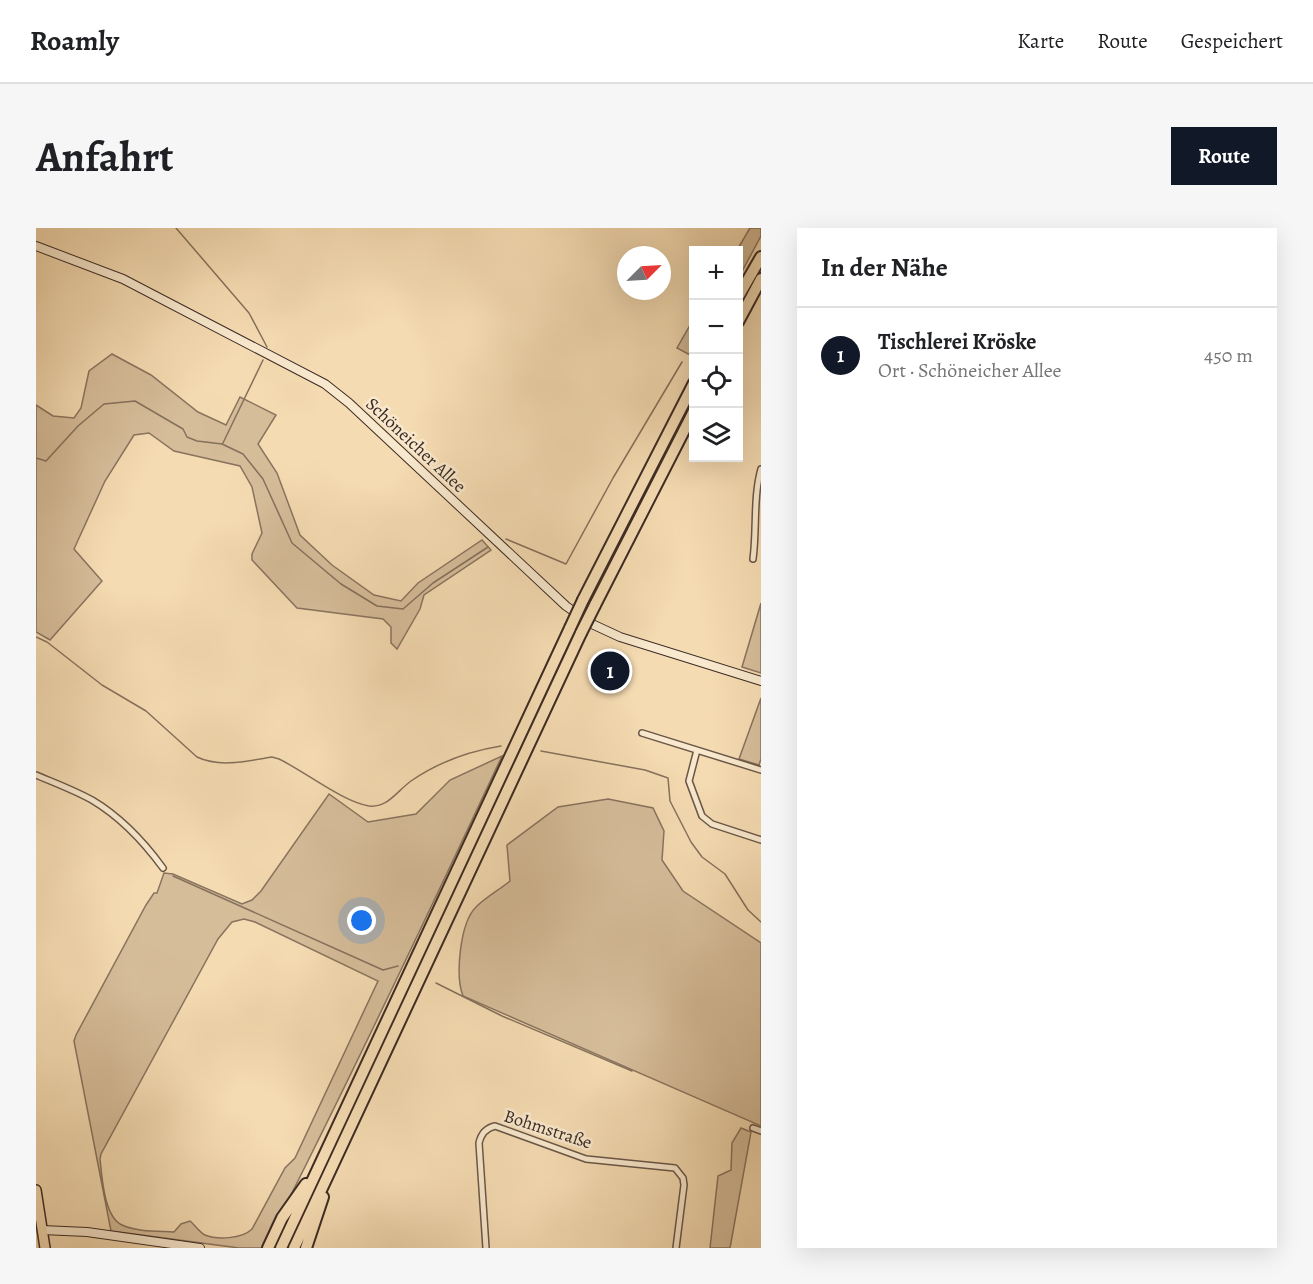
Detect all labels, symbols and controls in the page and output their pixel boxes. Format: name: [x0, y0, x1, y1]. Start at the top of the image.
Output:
text: Roamly: [30, 22, 119, 60]
text: Karte: [1017, 27, 1064, 55]
text: Route: [1097, 27, 1148, 55]
text: Gespeichert: [1181, 27, 1283, 55]
button: Route: [1171, 127, 1277, 185]
text: Anfahrt: [36, 128, 173, 185]
north arrow: [617, 246, 671, 300]
map controls: [689, 246, 743, 462]
button: +: [689, 246, 743, 300]
text: In der Nähe: [821, 250, 948, 285]
button: −: [689, 300, 743, 354]
text: Tischlerei Kröske: [878, 327, 1037, 357]
text: 1: [837, 342, 844, 369]
text: 450 m: [1204, 342, 1253, 369]
button: locate: [689, 354, 743, 408]
text: Ort · Schöneicher Allee: [878, 357, 1062, 384]
street label: Schöneicher Allee: [361, 392, 471, 498]
button: layers: [689, 408, 743, 462]
pin: 1: [590, 648, 630, 694]
your location: [347, 906, 376, 935]
street label: Bohmstraße: [501, 1104, 595, 1154]

